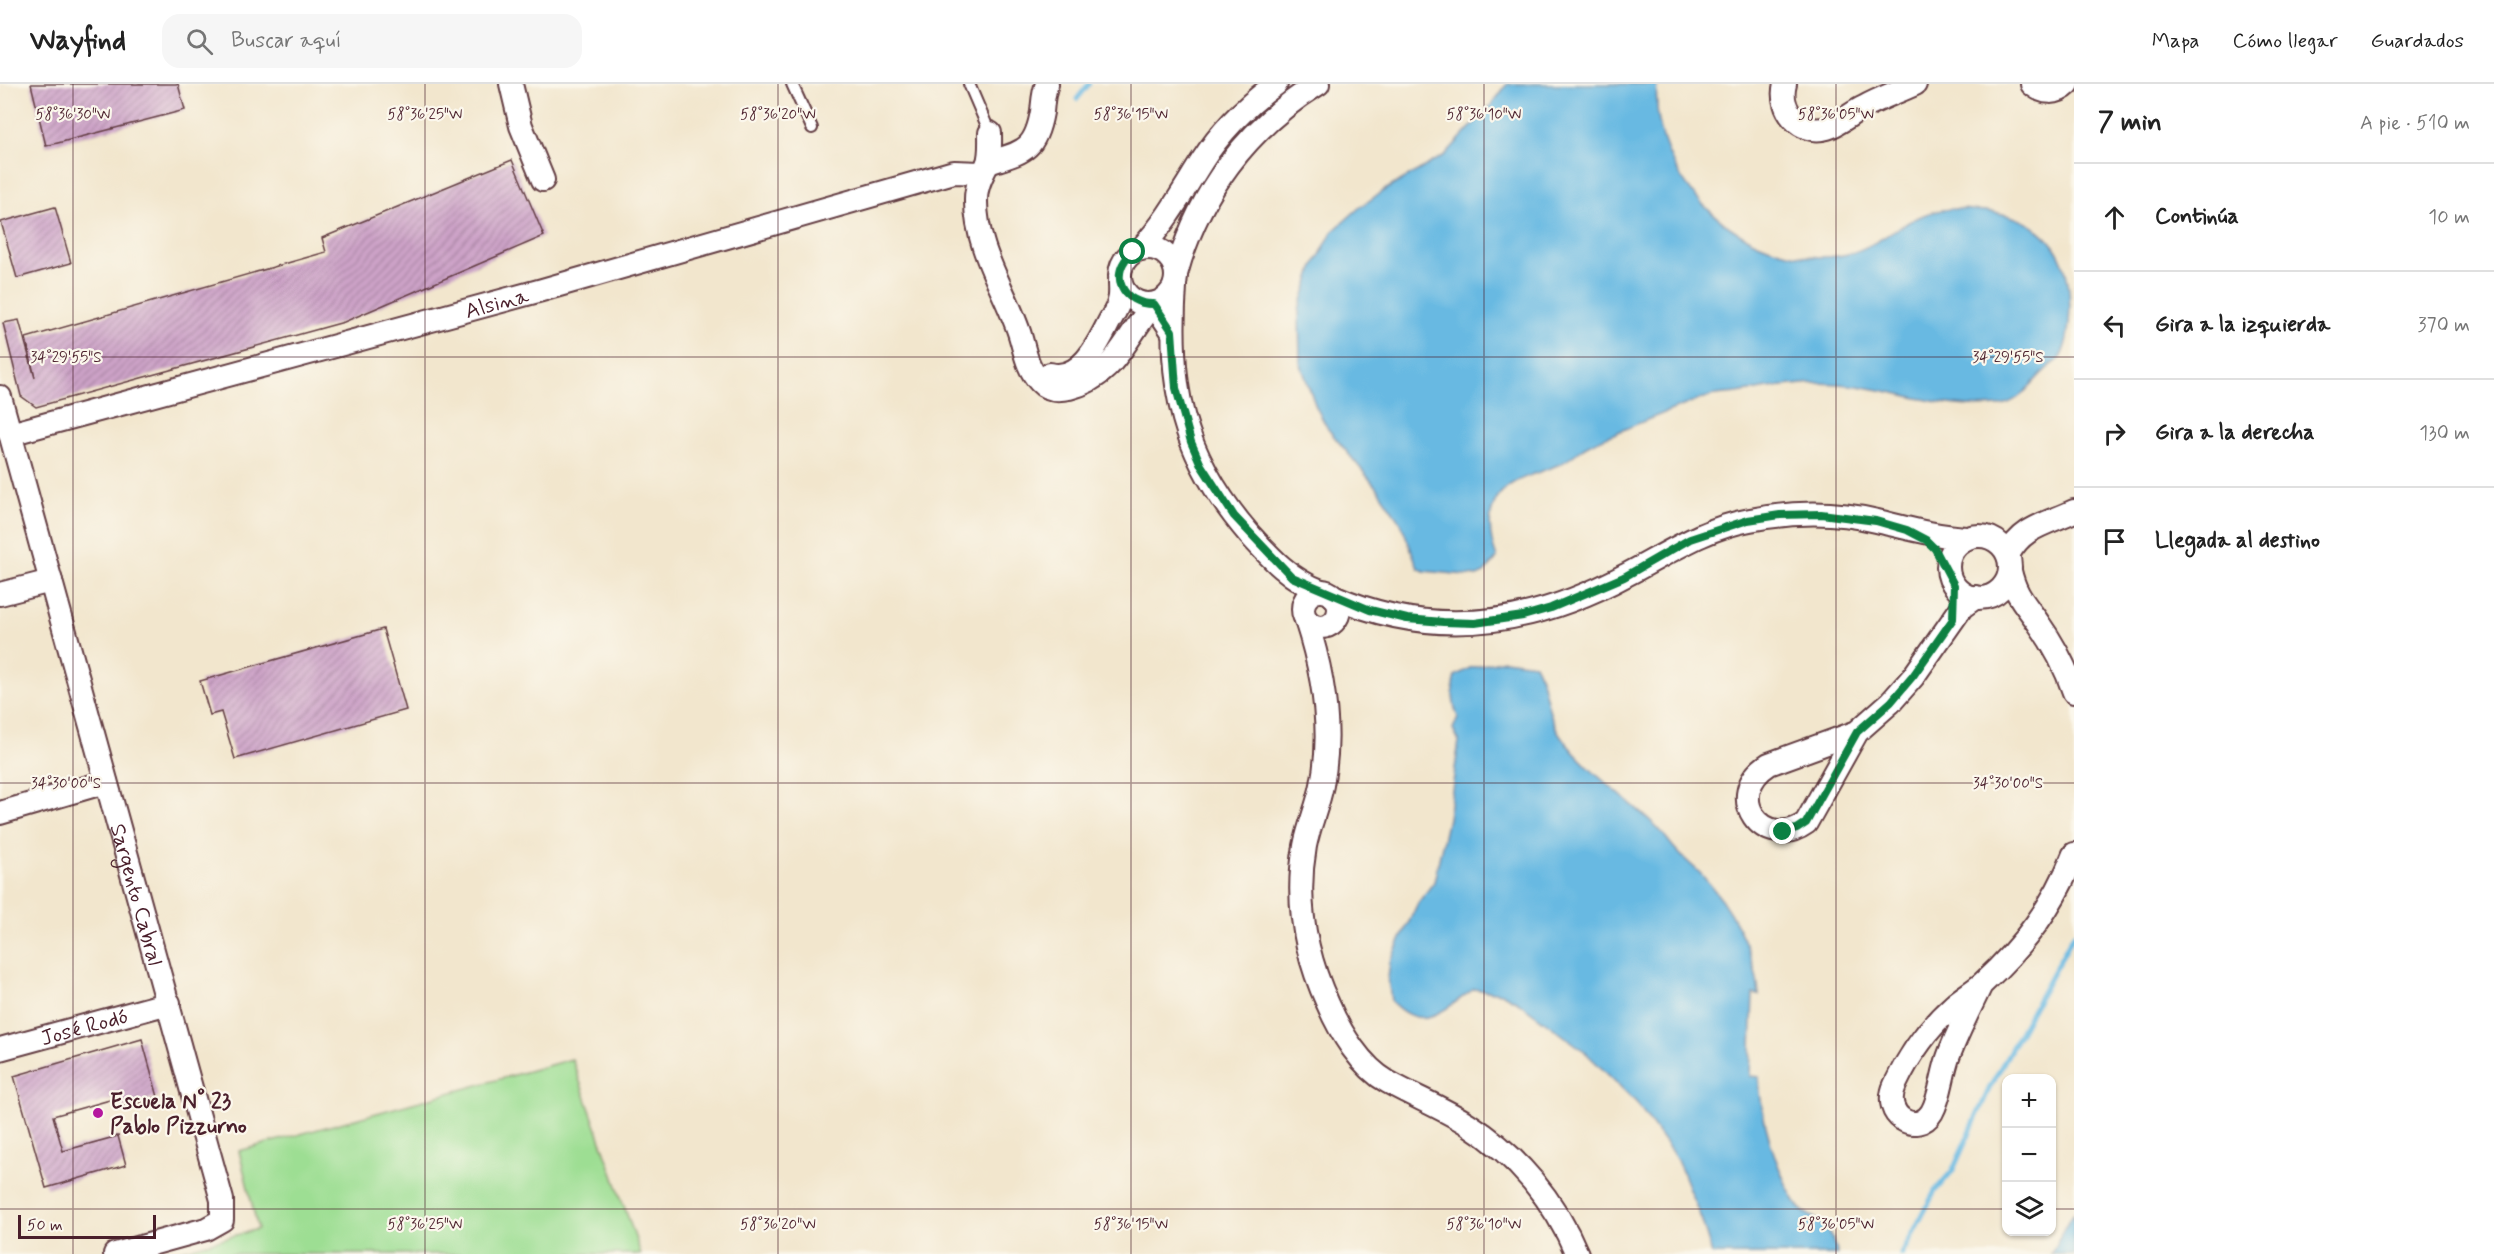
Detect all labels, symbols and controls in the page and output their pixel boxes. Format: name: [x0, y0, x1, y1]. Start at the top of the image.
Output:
search box: [162, 14, 582, 68]
text: Wayfind: [30, 23, 126, 60]
icon: search: [183, 25, 216, 58]
text: Buscar aquí: [231, 27, 342, 55]
text: Mapa: [2152, 27, 2200, 55]
text: Cómo llegar: [2233, 27, 2338, 55]
text: Guardados: [2371, 27, 2464, 55]
text: 58°36'30"W: [36, 105, 110, 125]
text: 58°36'25"W: [388, 105, 462, 125]
text: 58°36'20"W: [740, 105, 816, 125]
text: 58°36'15"W: [1094, 105, 1168, 125]
text: 58°36'10"W: [1447, 105, 1521, 125]
text: 58°36'05"W: [1798, 105, 1874, 125]
text: 7 min: [2098, 106, 2162, 140]
text: A pie · 510 m: [2360, 110, 2470, 137]
icon: ahead: [2098, 201, 2131, 234]
text: Continúa: [2155, 203, 2239, 231]
text: 10 m: [2428, 204, 2470, 231]
route start: [1119, 238, 1145, 264]
street label: Alsina: [462, 282, 533, 326]
icon: left: [2098, 309, 2131, 342]
text: Gira a la izquierda: [2155, 311, 2330, 339]
text: 370 m: [2418, 312, 2470, 339]
text: 34°29'55"S: [30, 348, 102, 368]
text: 34°29'55"S: [1972, 348, 2044, 368]
icon: right: [2098, 417, 2131, 450]
text: Gira a la derecha: [2155, 419, 2315, 447]
text: 130 m: [2419, 420, 2470, 447]
icon: arrive: [2098, 525, 2131, 558]
text: Llegada al destino: [2155, 527, 2320, 555]
text: 34°30'00"S: [31, 774, 101, 794]
text: 34°30'00"S: [1973, 774, 2043, 794]
route end: [1769, 818, 1795, 844]
street label: Sargento Cabral: [103, 821, 169, 969]
street label: José Rodó: [38, 1003, 131, 1053]
map controls: [2002, 1074, 2056, 1236]
button: +: [2002, 1074, 2056, 1128]
place label: Escuela N° 23 Pablo Pizzurno: [110, 1088, 247, 1141]
marker: Escuela N° 23 Pablo Pizzurno: [91, 1106, 105, 1120]
button: −: [2002, 1128, 2056, 1182]
button: layers: [2002, 1182, 2056, 1236]
scale bar: [18, 1212, 156, 1240]
text: 50 m: [27, 1215, 63, 1236]
text: 58°36'25"W: [388, 1215, 462, 1235]
text: 58°36'20"W: [740, 1215, 816, 1235]
text: 58°36'15"W: [1094, 1215, 1168, 1235]
text: 58°36'10"W: [1447, 1215, 1521, 1235]
text: 58°36'05"W: [1798, 1215, 1874, 1235]

